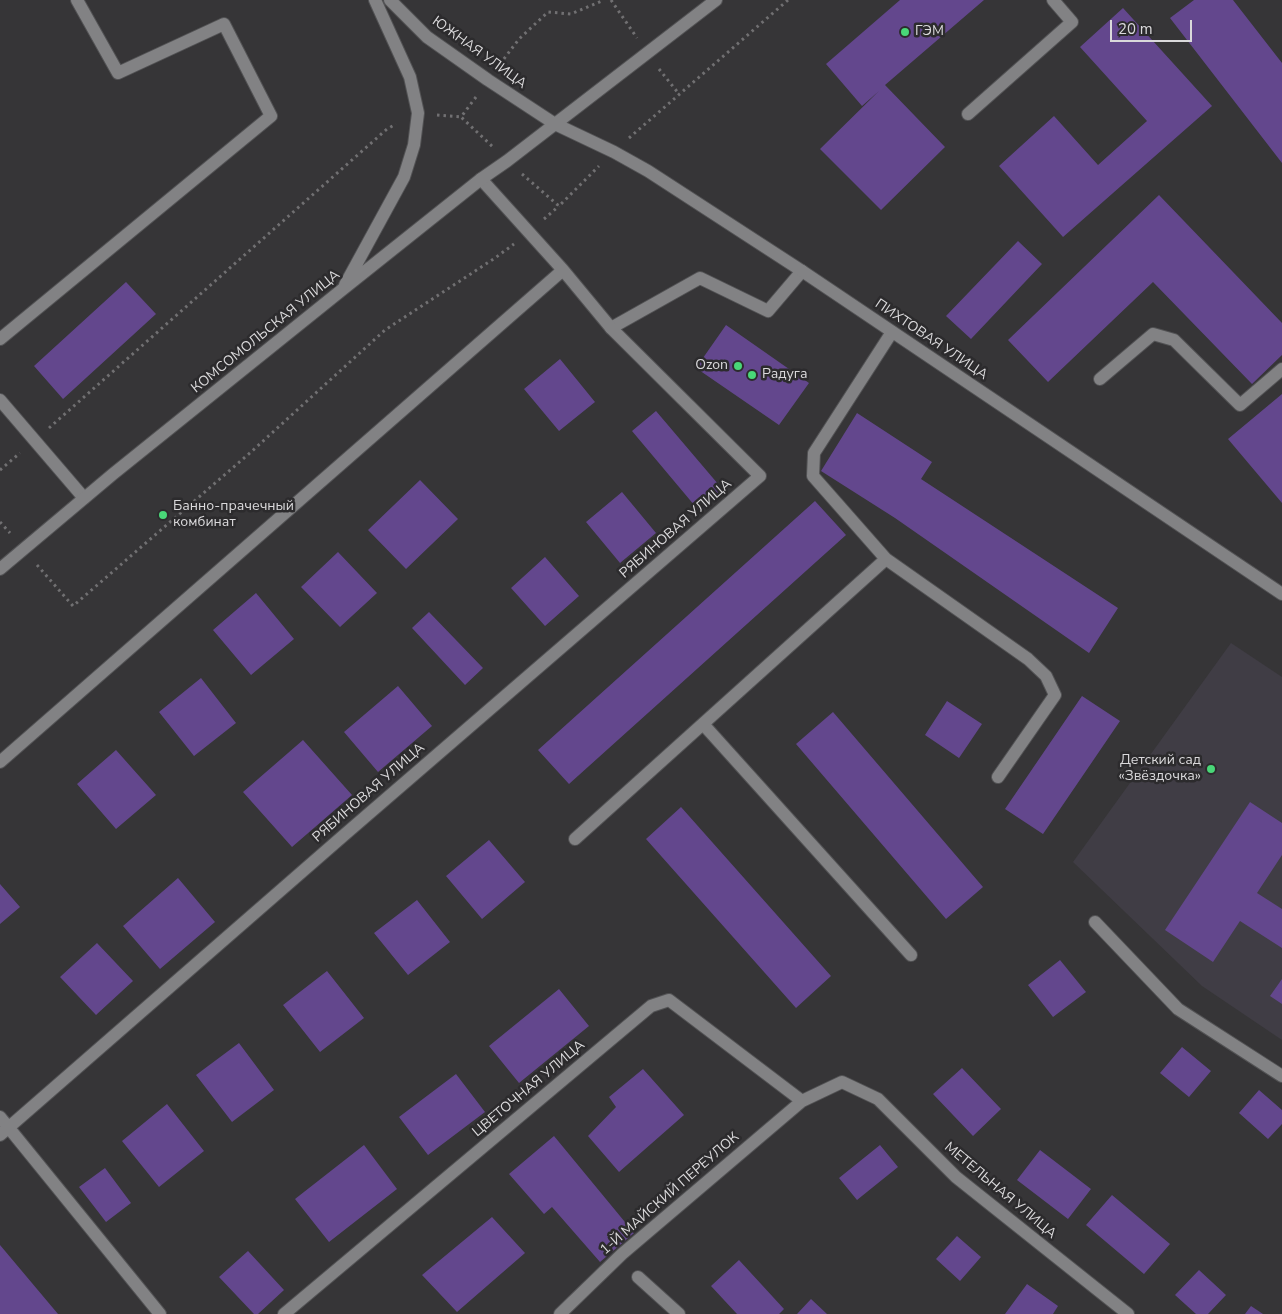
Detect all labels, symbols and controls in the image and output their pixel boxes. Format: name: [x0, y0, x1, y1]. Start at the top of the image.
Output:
scale bar: [1112, 10, 1194, 42]
street label: ЮЖНАЯ УЛИЦА: [429, 13, 529, 93]
text: 20 m: [1118, 19, 1153, 39]
place label: ГЭМ: [915, 24, 944, 40]
marker: ГЭМ: [899, 26, 911, 38]
street label: КОМСОМОЛЬСКАЯ УЛИЦА: [188, 267, 344, 397]
street label: ПИХТОВАЯ УЛИЦА: [872, 296, 990, 384]
place label: Ozon: [695, 358, 728, 374]
marker: Ozon: [732, 360, 744, 372]
place label: Радуга: [762, 367, 808, 383]
marker: Радуга: [746, 369, 758, 381]
street label: РЯБИНОВАЯ УЛИЦА: [617, 476, 735, 582]
place label: Банно-прачечный комбинат: [173, 499, 294, 532]
marker: Банно-прачечный комбинат: [157, 509, 169, 521]
street label: РЯБИНОВАЯ УЛИЦА: [310, 740, 428, 846]
place label: Детский сад «Звёздочка»: [1118, 753, 1201, 786]
marker: Детский сад «Звёздочка»: [1205, 763, 1217, 775]
street label: ЦВЕТОЧНАЯ УЛИЦА: [469, 1037, 589, 1141]
street label: 1-Й МАЙСКИЙ ПЕРЕУЛОК: [597, 1129, 743, 1259]
street label: МЕТЕЛЬНАЯ УЛИЦА: [941, 1139, 1059, 1243]

